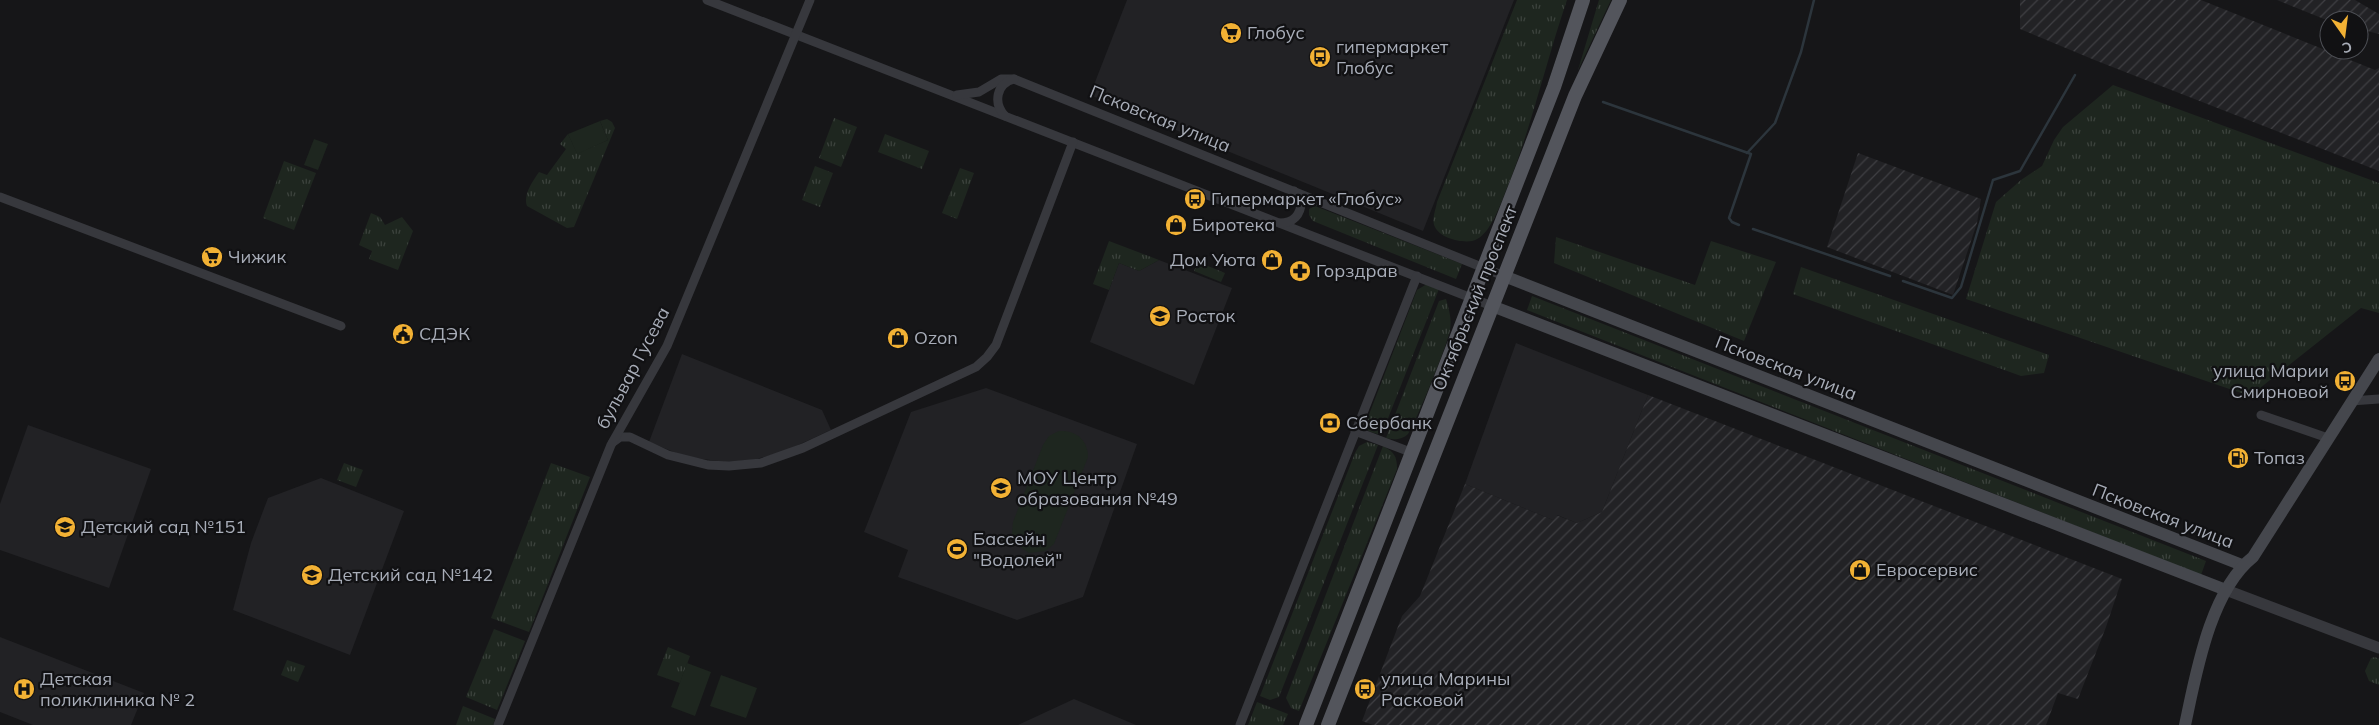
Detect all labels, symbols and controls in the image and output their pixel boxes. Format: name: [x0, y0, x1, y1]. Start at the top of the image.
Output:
north arrow: [2319, 10, 2369, 60]
supermarket icon: Глобус: [1219, 21, 1243, 45]
place label: Глобус: [1247, 21, 1305, 44]
place label: гипермаркет Глобус: [1336, 35, 1449, 79]
text: С: [2340, 38, 2354, 58]
bus stop icon: гипермаркет Глобус: [1308, 45, 1332, 69]
street label: Псковская улица: [1086, 80, 1234, 157]
bus stop icon: Гипермаркет «Глобус»: [1183, 187, 1207, 211]
place label: Гипермаркет «Глобус»: [1211, 187, 1402, 210]
street label: Октябрьский проспект: [1427, 201, 1523, 394]
shop icon: Биротека: [1164, 213, 1188, 237]
place label: Биротека: [1192, 213, 1275, 236]
supermarket icon: Чижик: [200, 245, 224, 269]
place label: Чижик: [228, 245, 286, 268]
place label: Дом Уюта: [1170, 248, 1256, 271]
shop icon: Дом Уюта: [1260, 248, 1284, 272]
pharmacy icon: Горздрав: [1288, 259, 1312, 283]
place label: Горздрав: [1316, 259, 1398, 282]
street label: бульвар Гусева: [591, 303, 674, 433]
school or university icon: Росток: [1148, 304, 1172, 328]
place label: Росток: [1176, 304, 1236, 327]
public building icon: СДЭК: [391, 322, 415, 346]
place label: СДЭК: [419, 322, 470, 345]
shop icon: Ozon: [886, 326, 910, 350]
place label: Ozon: [914, 326, 958, 349]
street label: Псковская улица: [1712, 330, 1860, 405]
place label: улица Марии Смирновой: [2213, 359, 2329, 403]
bus stop icon: улица Марии Смирновой: [2333, 369, 2357, 393]
bank icon: Сбербанк: [1318, 411, 1342, 435]
place label: Сбербанк: [1346, 411, 1432, 434]
fuel station icon: Топаз: [2226, 446, 2250, 470]
place label: Топаз: [2254, 446, 2305, 469]
place label: МОУ Центр образования №49: [1017, 466, 1178, 510]
school or university icon: МОУ Центр образования №49: [989, 476, 1013, 500]
street label: Псковская улица: [2089, 478, 2237, 553]
school or university icon: Детский сад №151: [53, 515, 77, 539]
place label: Детский сад №151: [81, 515, 246, 538]
place label: Бассейн "Водолей": [973, 527, 1062, 571]
sports icon: Бассейн "Водолей": [945, 537, 969, 561]
shop icon: Евросервис: [1848, 558, 1872, 582]
place label: Евросервис: [1876, 558, 1978, 581]
school or university icon: Детский сад №142: [300, 563, 324, 587]
place label: Детский сад №142: [328, 563, 493, 586]
place label: Детская поликлиника № 2: [40, 667, 195, 711]
place label: улица Марины Расковой: [1381, 667, 1510, 711]
hospital icon: Детская поликлиника № 2: [12, 677, 36, 701]
bus stop icon: улица Марины Расковой: [1353, 677, 1377, 701]

